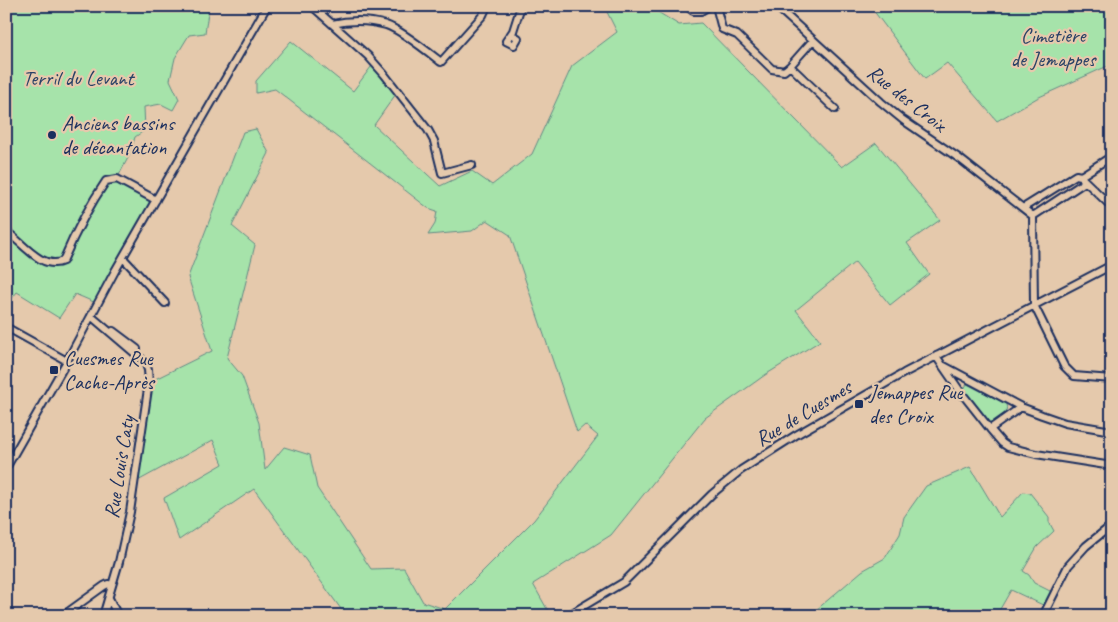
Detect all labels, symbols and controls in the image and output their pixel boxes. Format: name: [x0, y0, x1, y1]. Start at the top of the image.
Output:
park label: Cimetière de Jemappes: [1011, 22, 1097, 72]
street label: Rue des Croix: [862, 59, 953, 138]
park label: Terril du Levant: [23, 65, 135, 91]
place label: Anciens bassins de décantation: [62, 110, 176, 160]
marker: Anciens bassins de décantation: [46, 129, 58, 141]
place label: Cuesmes Rue Cache-Après: [64, 345, 156, 395]
marker: Cuesmes Rue Cache-Après: [48, 364, 60, 376]
street label: Rue de Cuesmes: [750, 373, 857, 452]
place label: Jemappes Rue des Croix: [868, 379, 964, 429]
marker: Jemappes Rue des Croix: [853, 398, 865, 410]
street label: Rue Louis Caty: [98, 412, 140, 520]

